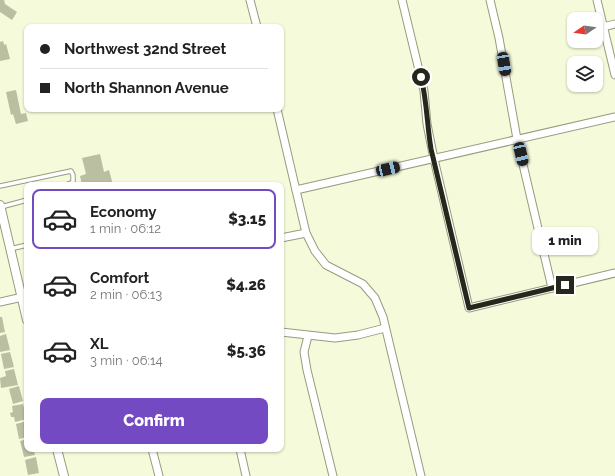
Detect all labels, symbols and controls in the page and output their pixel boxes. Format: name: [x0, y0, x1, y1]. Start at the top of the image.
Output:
north arrow: [567, 12, 603, 48]
map controls: [567, 12, 603, 92]
text: Northwest 32nd Street: [64, 40, 226, 58]
car: [496, 51, 512, 77]
button: layers: [567, 56, 603, 92]
route start: [412, 68, 430, 86]
text: North Shannon Avenue: [64, 79, 229, 97]
car: [512, 141, 530, 167]
car: [375, 160, 401, 178]
icon: car: [42, 201, 78, 237]
text: Economy: [90, 203, 157, 221]
text: $3.15: [228, 210, 266, 228]
text: 1 min · 06:12: [90, 221, 161, 236]
callout: 1 min: [532, 227, 598, 255]
text: 1 min: [548, 233, 582, 248]
icon: car: [42, 267, 78, 303]
text: Comfort: [90, 269, 149, 287]
text: $4.26: [226, 276, 266, 294]
route end: [556, 276, 574, 294]
text: 2 min · 06:13: [90, 287, 162, 302]
icon: car: [42, 333, 78, 369]
text: XL: [90, 335, 108, 353]
text: $5.36: [227, 342, 266, 360]
text: 3 min · 06:14: [90, 353, 163, 368]
button: Confirm: [40, 398, 268, 444]

